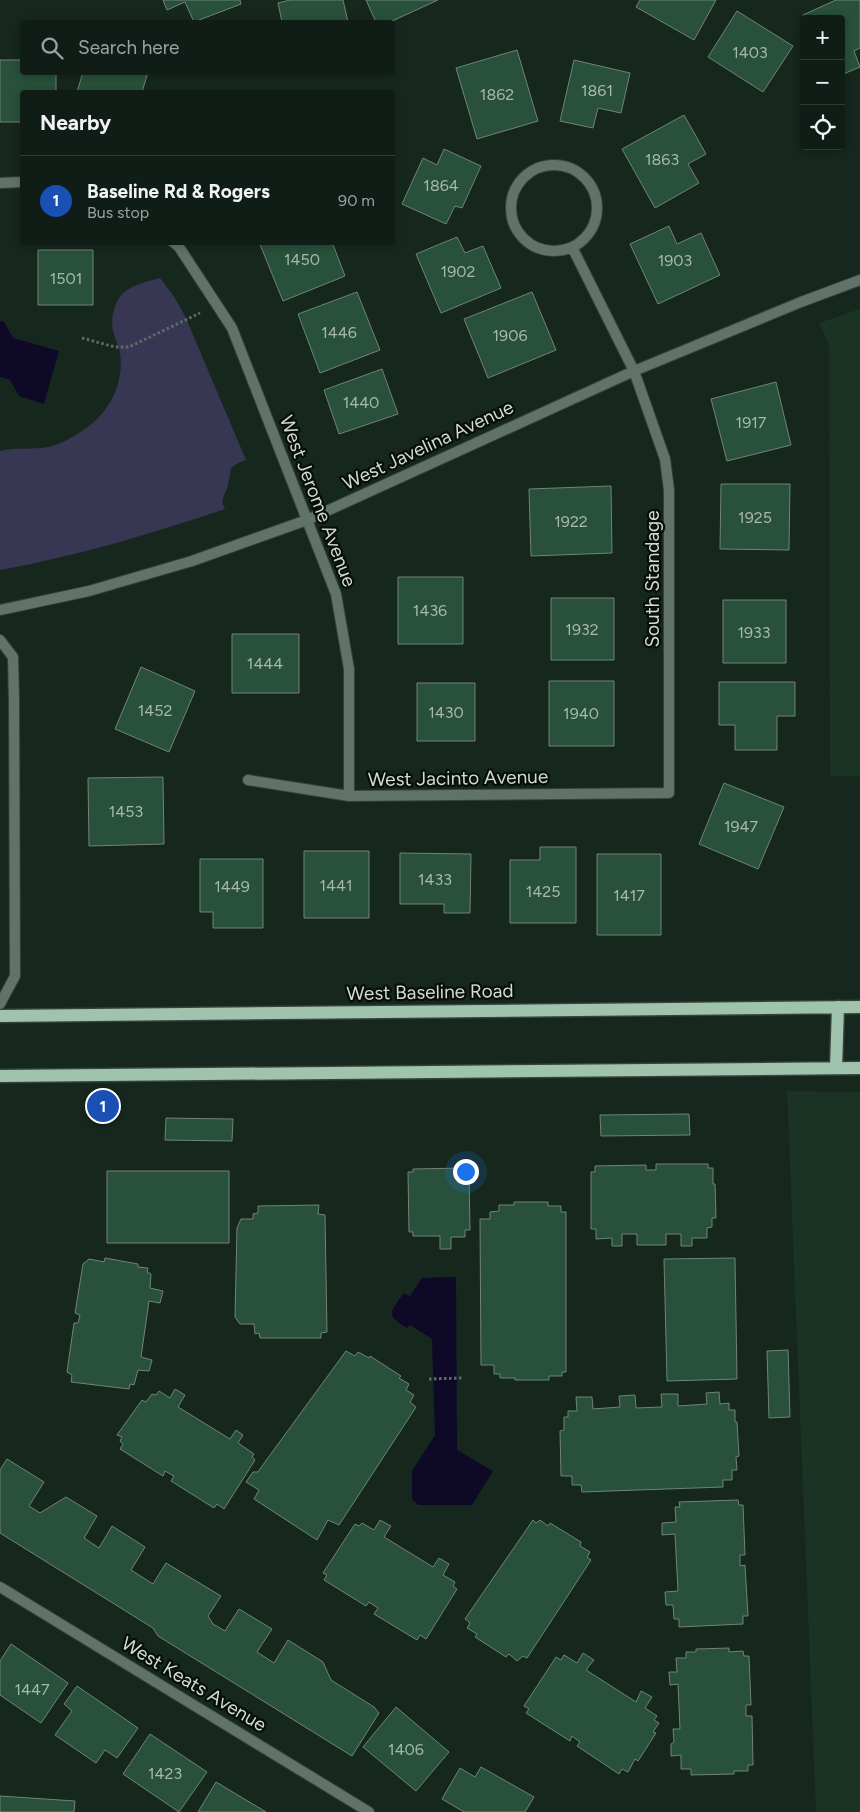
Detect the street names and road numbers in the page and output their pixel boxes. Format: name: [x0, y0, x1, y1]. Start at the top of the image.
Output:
street label: West Javelina Avenue: [339, 395, 517, 495]
street label: West Jerome Avenue: [275, 412, 361, 590]
street label: South Standage: [641, 510, 664, 648]
street label: West Jacinto Avenue: [368, 765, 548, 791]
street label: West Baseline Road: [346, 979, 514, 1005]
street label: West Keats Avenue: [117, 1632, 271, 1736]

